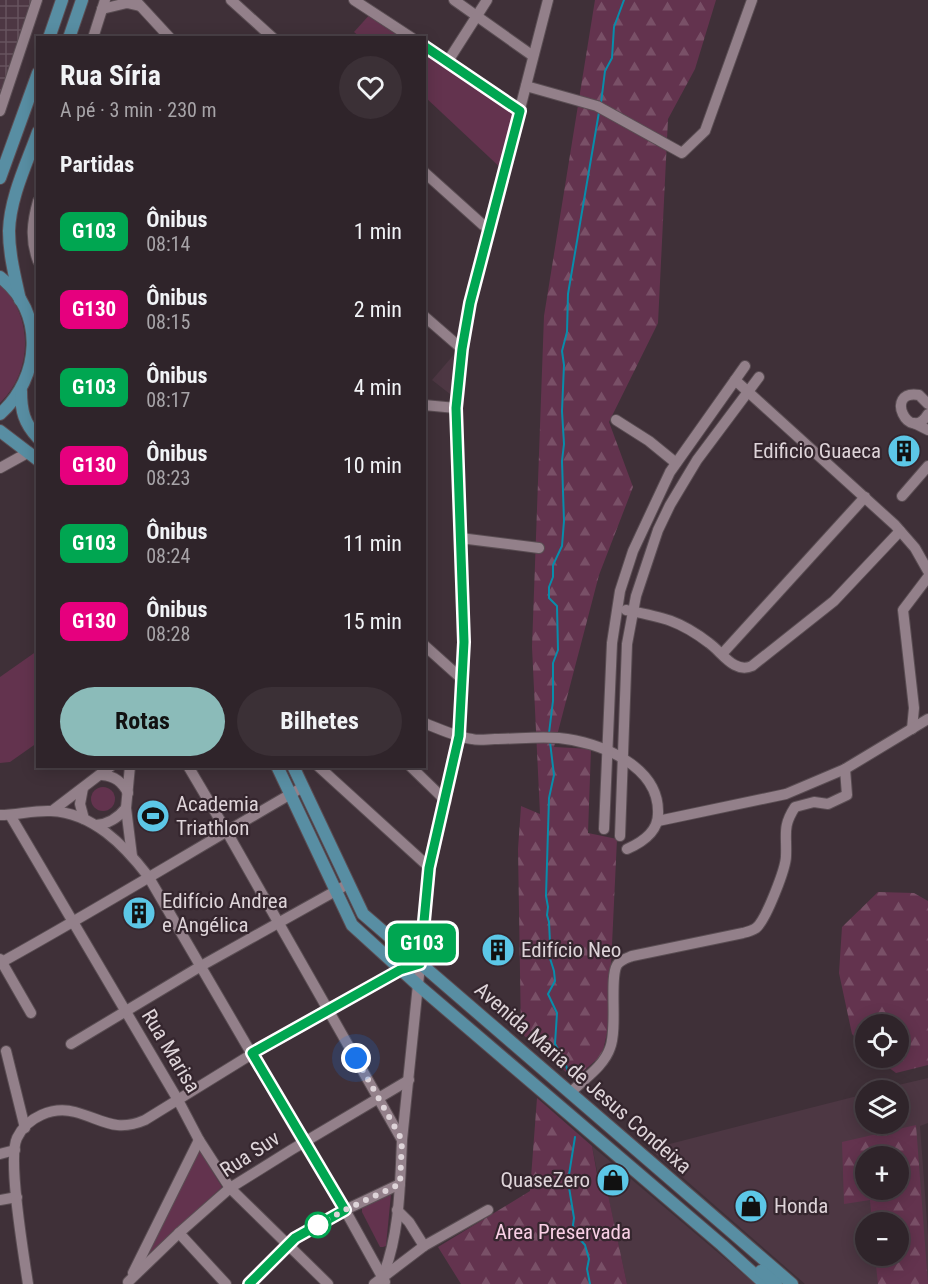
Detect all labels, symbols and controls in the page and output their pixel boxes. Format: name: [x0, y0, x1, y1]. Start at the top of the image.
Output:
button: heart: [339, 56, 402, 119]
text: Rua Síria: [60, 59, 161, 92]
text: A pé · 3 min · 230 m: [60, 98, 217, 122]
text: Partidas: [60, 152, 134, 177]
text: Ônibus: [146, 207, 208, 232]
text: G103: [72, 219, 116, 243]
text: 1 min: [354, 219, 402, 244]
text: 08:14: [146, 232, 190, 256]
text: Ônibus: [146, 285, 208, 310]
text: G130: [72, 297, 116, 321]
text: 2 min: [354, 297, 402, 322]
text: 08:15: [146, 310, 190, 334]
text: Ônibus: [146, 363, 208, 388]
text: G103: [72, 375, 116, 399]
text: 4 min: [354, 375, 402, 400]
text: 08:17: [146, 388, 190, 412]
building icon: Edificio Guaeca: [886, 433, 922, 469]
place label: Edificio Guaeca: [753, 439, 881, 463]
text: Ônibus: [146, 441, 208, 466]
text: G130: [72, 453, 116, 477]
text: 10 min: [343, 453, 402, 478]
text: 08:23: [146, 466, 190, 490]
text: Ônibus: [146, 519, 208, 544]
text: G103: [72, 531, 116, 555]
text: 11 min: [343, 531, 402, 556]
text: 08:24: [146, 544, 190, 568]
text: Ônibus: [146, 597, 208, 622]
text: G130: [72, 609, 116, 633]
text: 15 min: [343, 609, 402, 634]
text: 08:28: [146, 622, 190, 646]
button: Rotas: [60, 687, 225, 756]
button: Bilhetes: [237, 687, 402, 756]
place label: Academia Triathlon: [176, 792, 259, 840]
sports icon: Academia Triathlon: [135, 798, 171, 834]
place label: Edifício Andrea e Angélica: [162, 889, 288, 937]
building icon: Edifício Andrea e Angélica: [121, 895, 157, 931]
line badge: G103: [380, 924, 464, 962]
text: G103: [400, 931, 444, 955]
building icon: Edifício Neo: [480, 932, 516, 968]
place label: Edifício Neo: [521, 938, 621, 962]
street label: Avenida Maria de Jesus Condeixa: [470, 977, 696, 1179]
street label: Rua Marisa: [137, 1005, 205, 1097]
map controls: [855, 1014, 909, 1266]
button: locate: [855, 1014, 909, 1068]
your location: [341, 1043, 371, 1073]
button: layers: [855, 1080, 909, 1134]
street label: Rua Suv: [216, 1126, 284, 1182]
button: +: [855, 1146, 909, 1200]
shop icon: QuaseZero: [595, 1162, 631, 1198]
place label: QuaseZero: [500, 1168, 590, 1192]
shop icon: Honda: [733, 1188, 769, 1224]
place label: Honda: [774, 1194, 828, 1218]
unlabelled marker: [305, 1212, 331, 1238]
button: −: [855, 1212, 909, 1266]
park label: Area Preservada: [495, 1220, 631, 1244]

